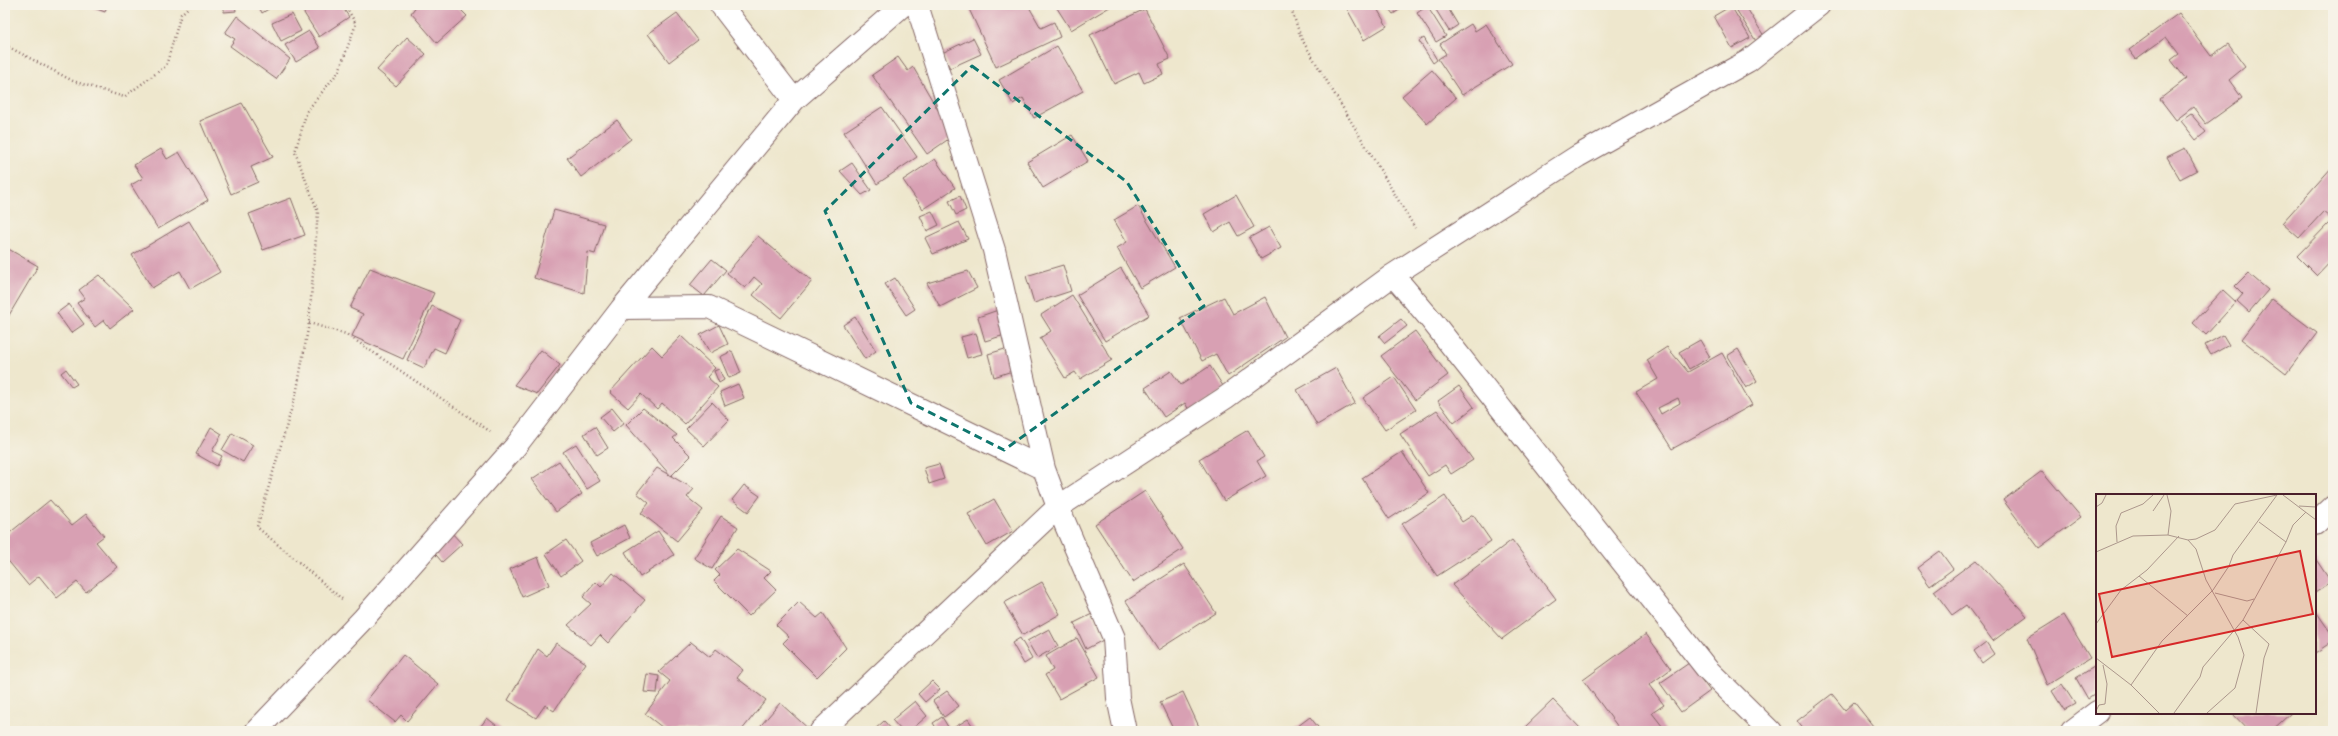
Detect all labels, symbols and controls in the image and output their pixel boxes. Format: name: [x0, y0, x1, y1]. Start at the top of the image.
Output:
inset map: [2096, 494, 2316, 714]

